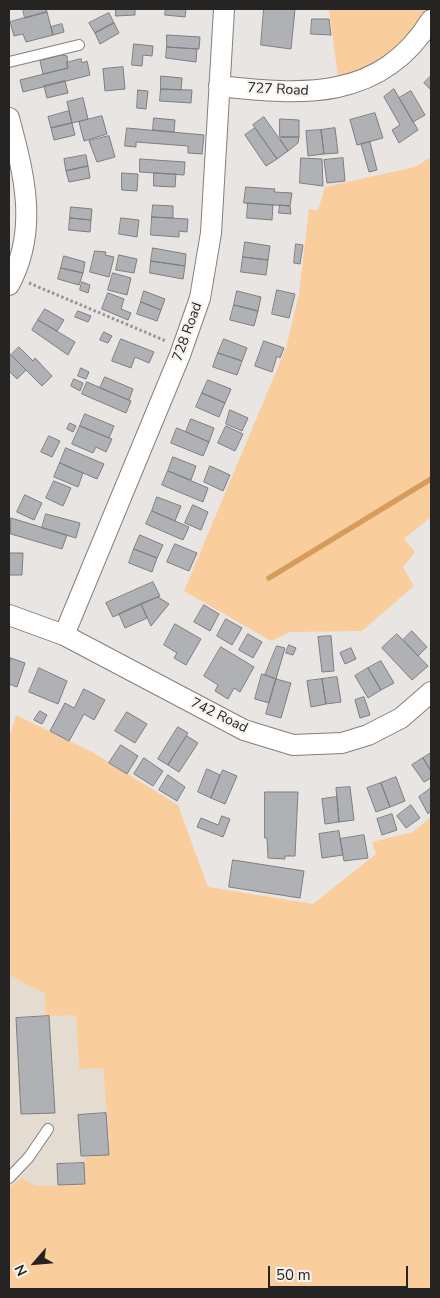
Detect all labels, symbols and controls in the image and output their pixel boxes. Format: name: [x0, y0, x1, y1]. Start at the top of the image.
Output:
street label: 727 Road: [247, 80, 309, 100]
street label: 728 Road: [170, 300, 206, 364]
street label: 742 Road: [188, 695, 250, 737]
north arrow: [10, 1238, 60, 1288]
scale bar: [270, 1256, 410, 1288]
text: N: [10, 1261, 32, 1279]
text: 50 m: [276, 1265, 311, 1285]

